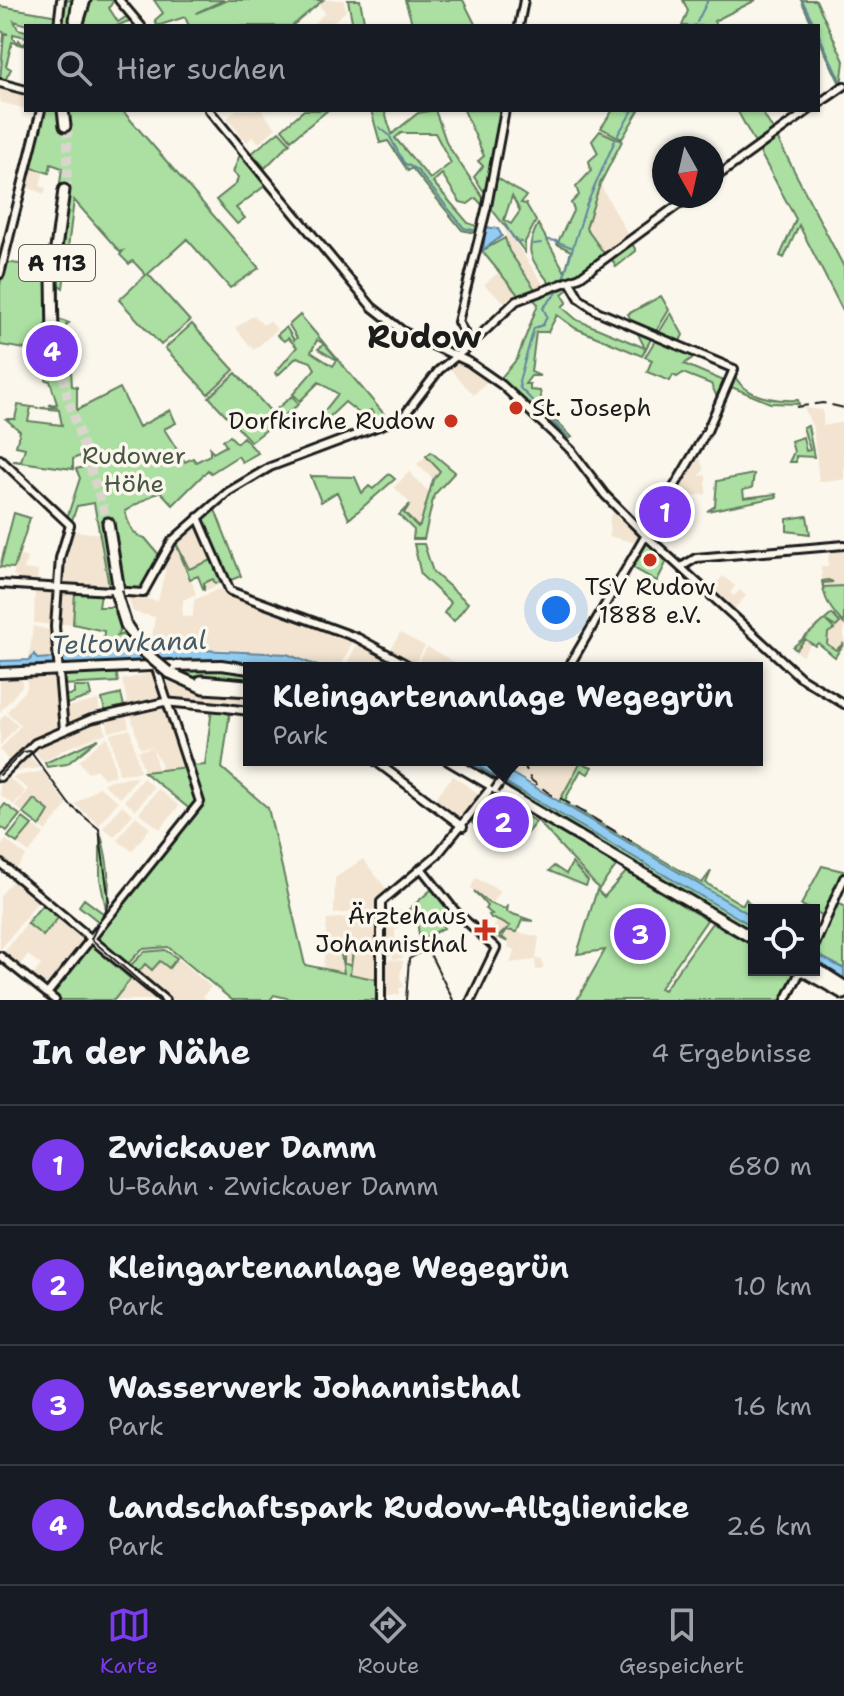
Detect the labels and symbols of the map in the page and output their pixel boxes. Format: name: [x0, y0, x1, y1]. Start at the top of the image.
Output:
north arrow: [652, 136, 724, 208]
road number: A 113: [19, 245, 95, 281]
district label: Rudow: [367, 315, 481, 358]
pin: 4: [26, 321, 78, 381]
place label: St. Joseph: [532, 392, 651, 424]
marker: St. Joseph: [507, 399, 525, 417]
place label: Dorfkirche Rudow: [229, 405, 435, 437]
marker: Dorfkirche Rudow: [442, 412, 460, 430]
park label: Rudower Höhe: [82, 440, 186, 500]
pin: 1: [639, 482, 691, 542]
marker: TSV Rudow 1888 e.V.: [641, 551, 659, 569]
place label: TSV Rudow 1888 e.V.: [585, 571, 715, 631]
your location: [536, 590, 576, 630]
water label: Teltowkanal: [51, 622, 207, 662]
pin: 2: [477, 792, 529, 852]
place label: Ärztehaus Johannisthal: [315, 900, 468, 960]
pin: 3: [614, 904, 666, 964]
marker: Ärztehaus Johannisthal: [474, 919, 496, 941]

